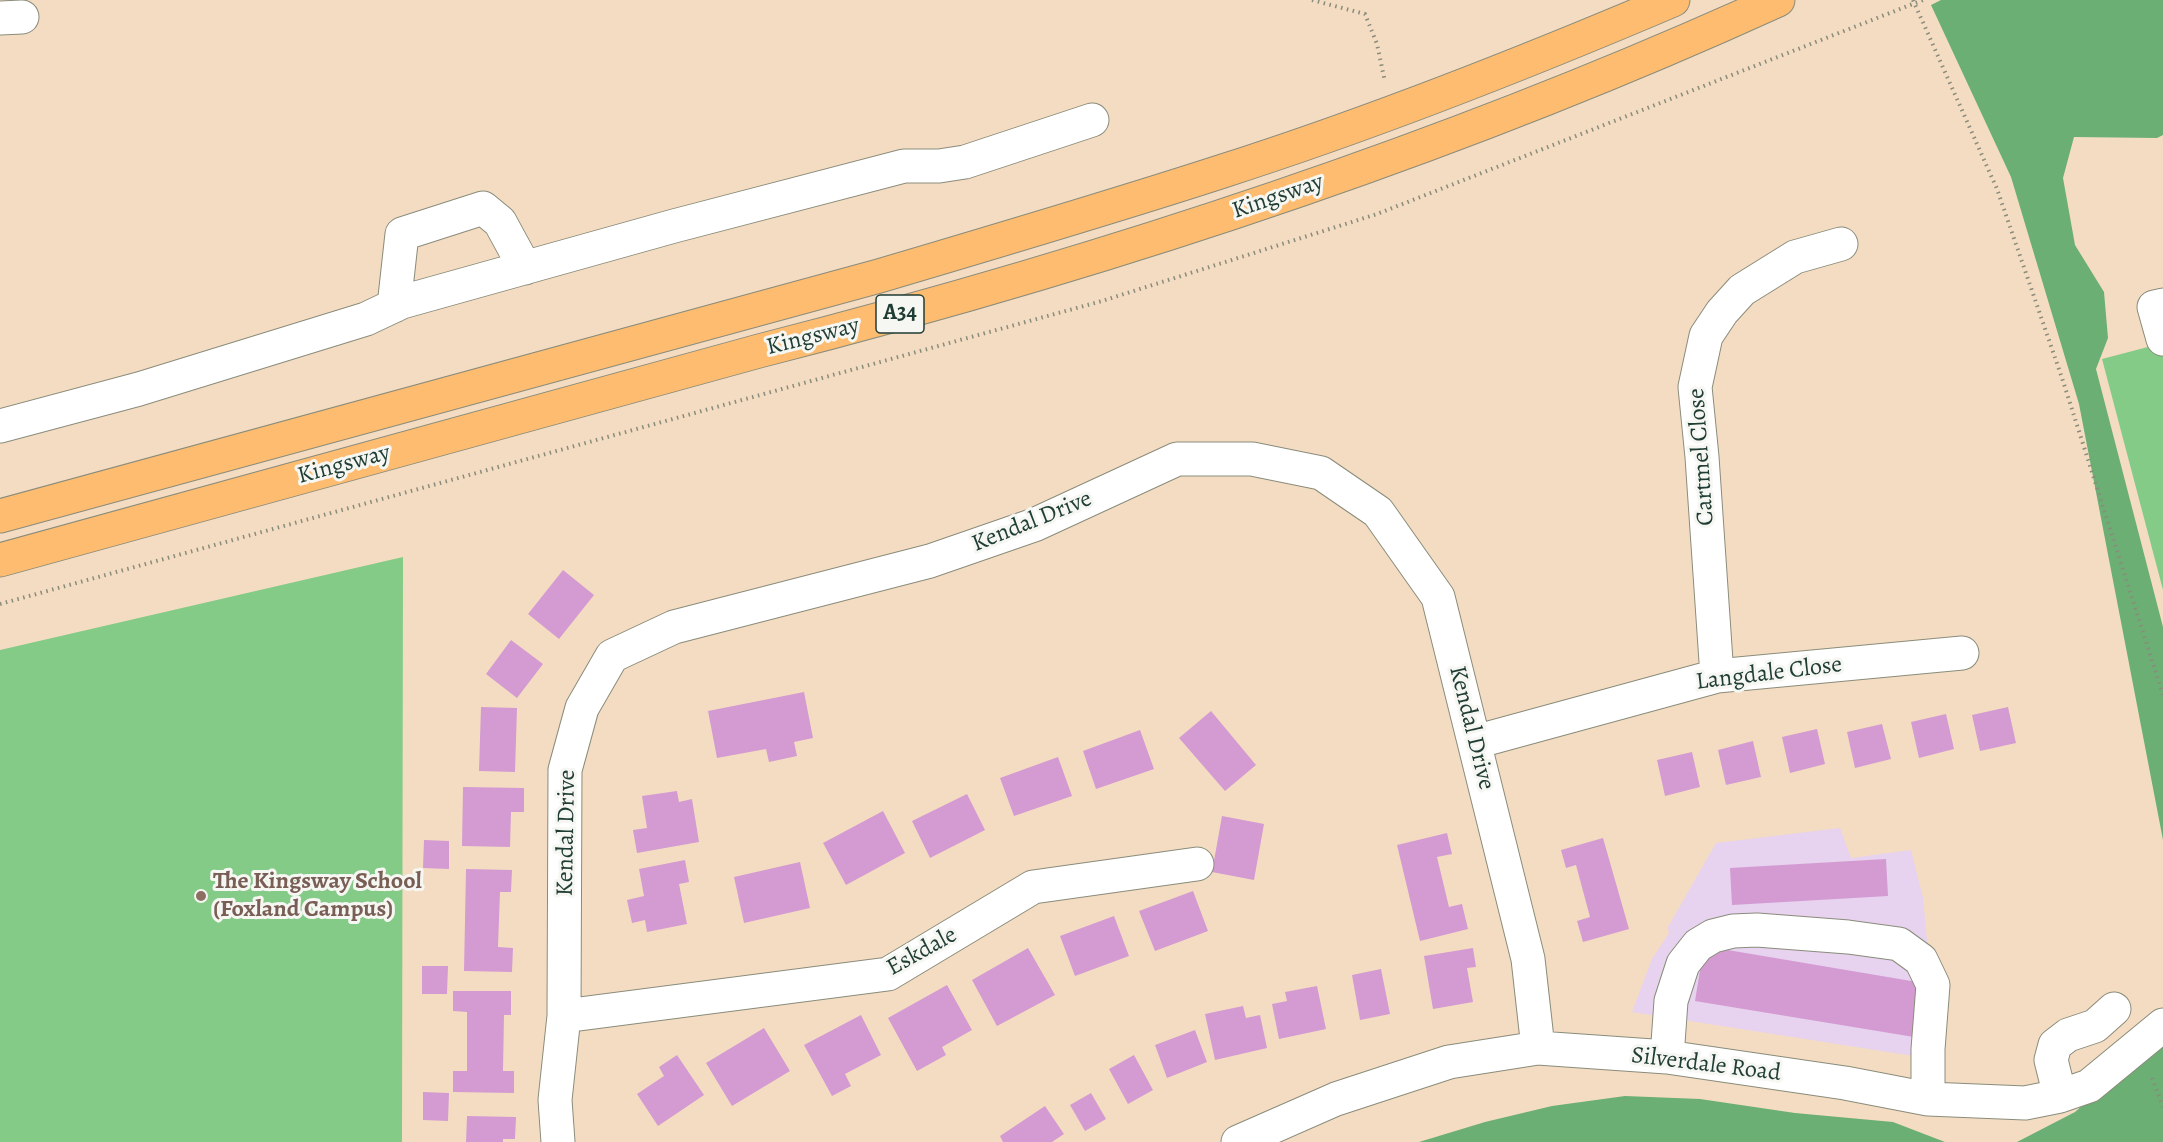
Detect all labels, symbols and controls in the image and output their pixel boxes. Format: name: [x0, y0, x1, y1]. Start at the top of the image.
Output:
street label: Kingsway: [1229, 168, 1327, 226]
road number: A34: [876, 295, 924, 333]
street label: Kingsway: [764, 312, 862, 362]
street label: Cartmel Close: [1683, 387, 1721, 527]
street label: Kingsway: [295, 439, 393, 491]
street label: Kendal Drive: [968, 485, 1096, 559]
street label: Langdale Close: [1694, 651, 1844, 697]
street label: Kendal Drive: [1442, 663, 1500, 793]
street label: Kendal Drive: [551, 769, 583, 897]
place label: The Kingsway School (Foxland Campus): [213, 868, 422, 924]
marker: The Kingsway School (Foxland Campus): [194, 889, 208, 903]
street label: Eskdale: [882, 921, 962, 983]
street label: Silverdale Road: [1630, 1042, 1782, 1088]

